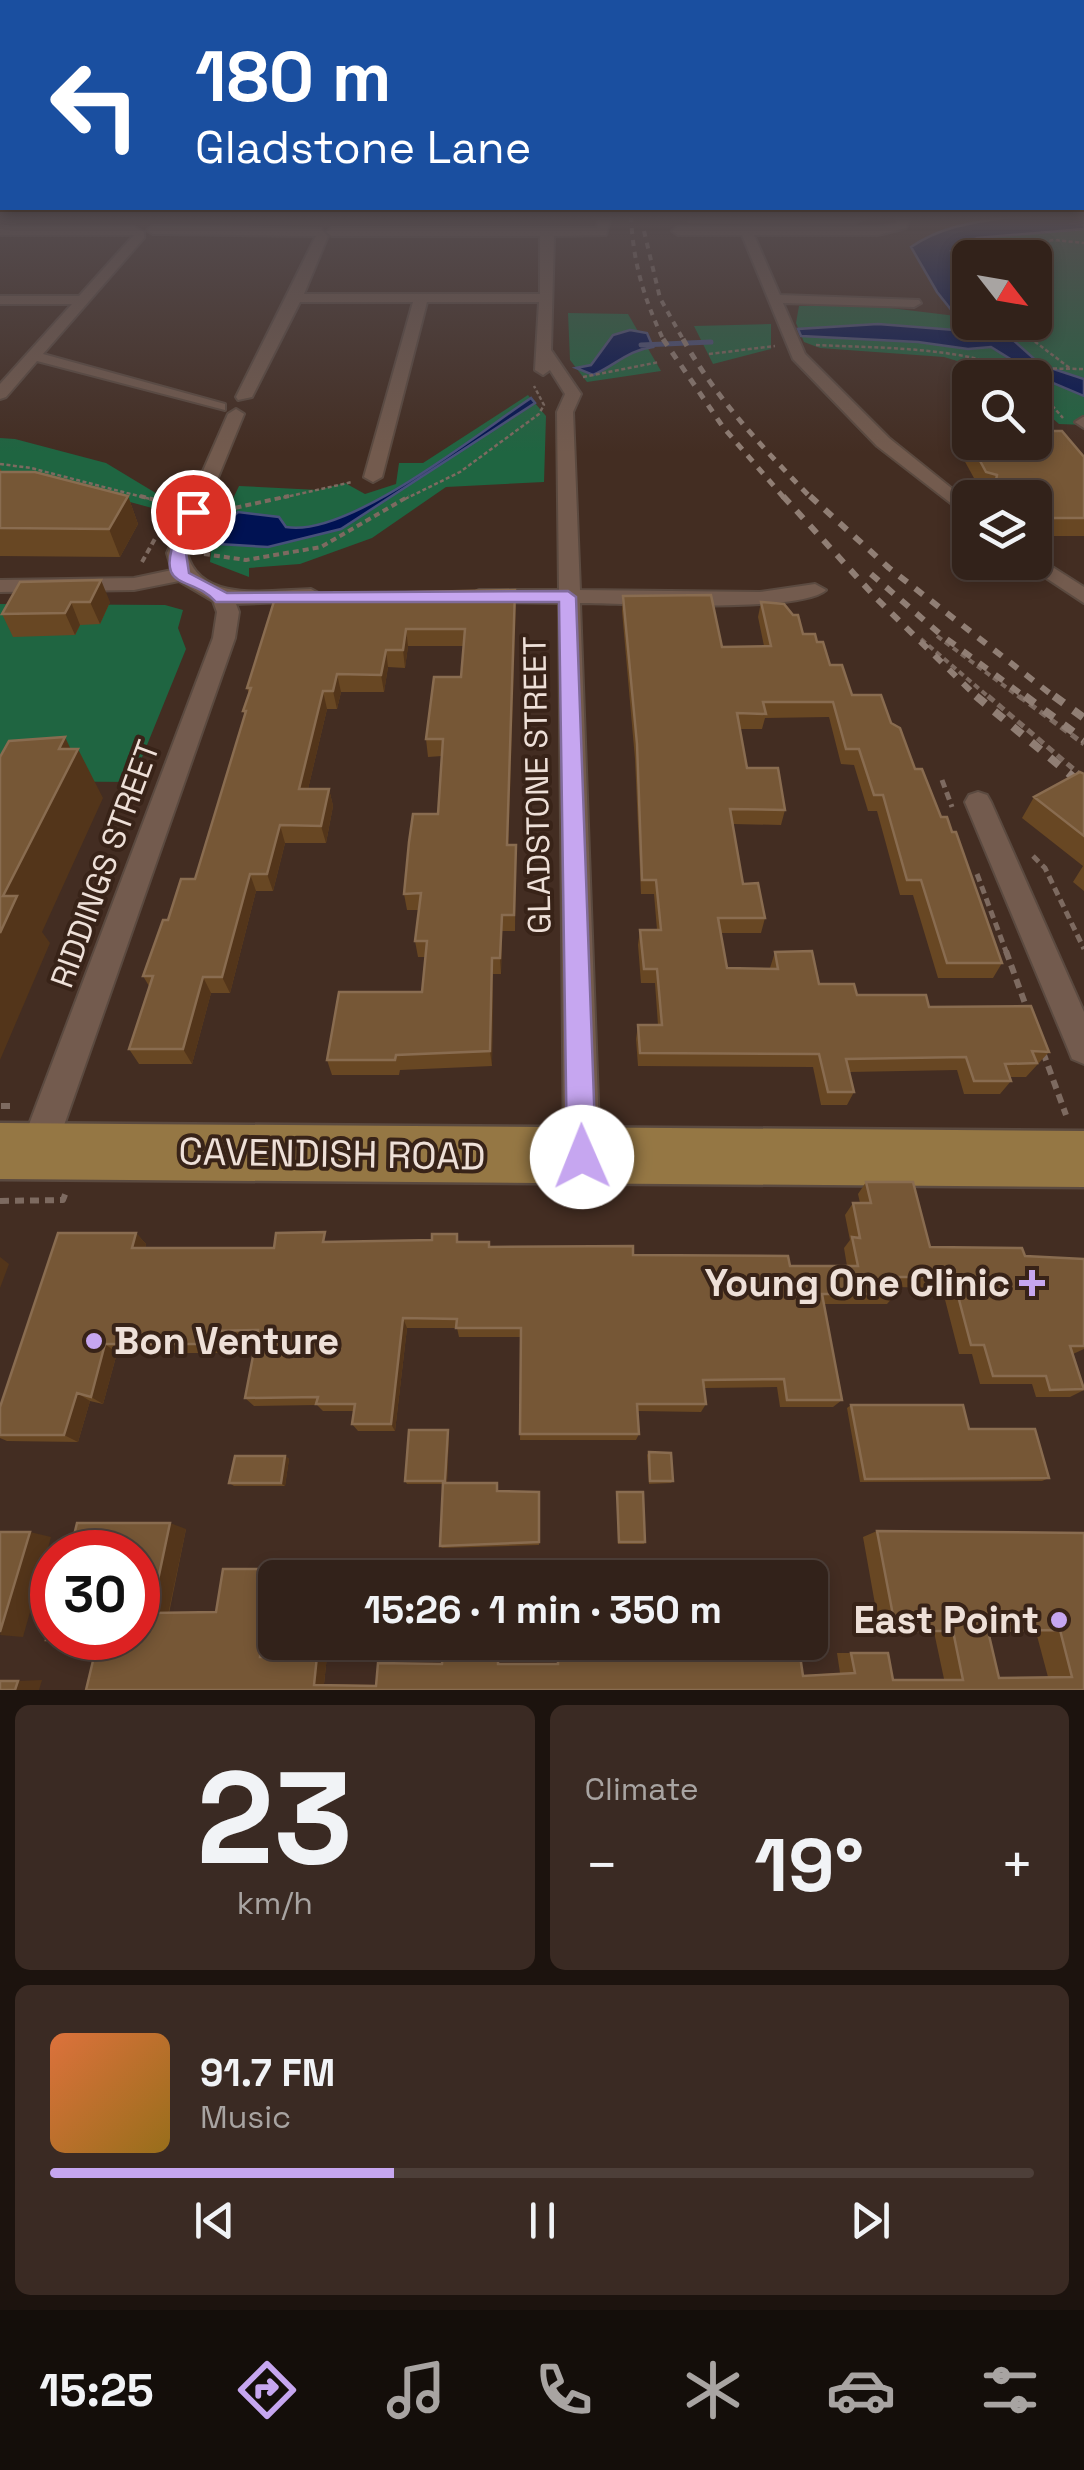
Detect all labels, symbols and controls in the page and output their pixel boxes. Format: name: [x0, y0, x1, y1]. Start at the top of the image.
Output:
text: 180 m: [195, 32, 392, 121]
icon: left: [30, 40, 160, 170]
text: Gladstone Lane: [195, 119, 531, 176]
north arrow: [952, 240, 1052, 340]
map controls: [952, 240, 1052, 580]
button: search: [952, 360, 1052, 460]
pin: [151, 470, 236, 555]
button: layers: [952, 480, 1052, 580]
icon: arrive: [166, 485, 221, 540]
street label: GLADSTONE STREET: [514, 636, 560, 934]
street label: RIDDINGS STREET: [42, 735, 168, 993]
position arrow: [530, 1105, 634, 1209]
street label: CAVENDISH ROAD: [178, 1127, 486, 1181]
place label: Young One Clinic: [705, 1259, 1010, 1307]
marker: Young One Clinic: [1019, 1270, 1045, 1296]
place label: Bon Venture: [114, 1317, 339, 1365]
marker: Bon Venture: [83, 1330, 105, 1352]
speed limit sign: 30: [30, 1530, 160, 1660]
text: 15:26 · 1 min · 350 m: [364, 1586, 722, 1634]
place label: East Point: [854, 1596, 1039, 1644]
marker: East Point: [1048, 1609, 1070, 1631]
text: 23: [197, 1735, 353, 1901]
text: Climate: [585, 1769, 699, 1809]
text: 19°: [754, 1817, 864, 1913]
text: −: [585, 1830, 619, 1900]
text: +: [1000, 1830, 1034, 1900]
text: km/h: [237, 1883, 313, 1923]
text: 91.7 FM: [200, 2049, 335, 2097]
text: Music: [200, 2097, 291, 2137]
icon: previous: [187, 2193, 242, 2248]
icon: pause: [515, 2193, 570, 2248]
icon: next: [843, 2193, 898, 2248]
icon: directions: [232, 2355, 302, 2425]
icon: music: [381, 2355, 451, 2425]
icon: phone: [529, 2355, 599, 2425]
icon: climate: [678, 2355, 748, 2425]
icon: car: [826, 2355, 896, 2425]
icon: filters: [975, 2355, 1045, 2425]
text: 15:25: [39, 2362, 154, 2419]

